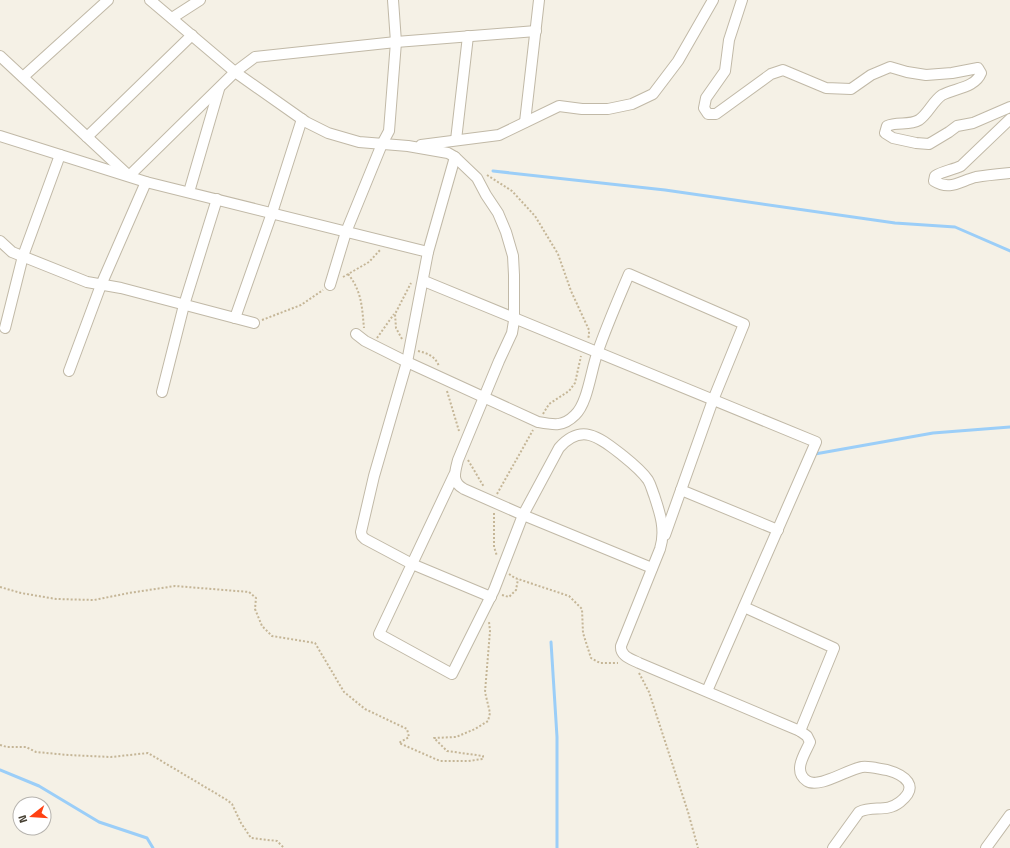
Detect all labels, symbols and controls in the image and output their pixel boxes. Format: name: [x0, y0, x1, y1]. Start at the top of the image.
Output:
north arrow: [12, 796, 52, 836]
text: N: [14, 813, 31, 825]

